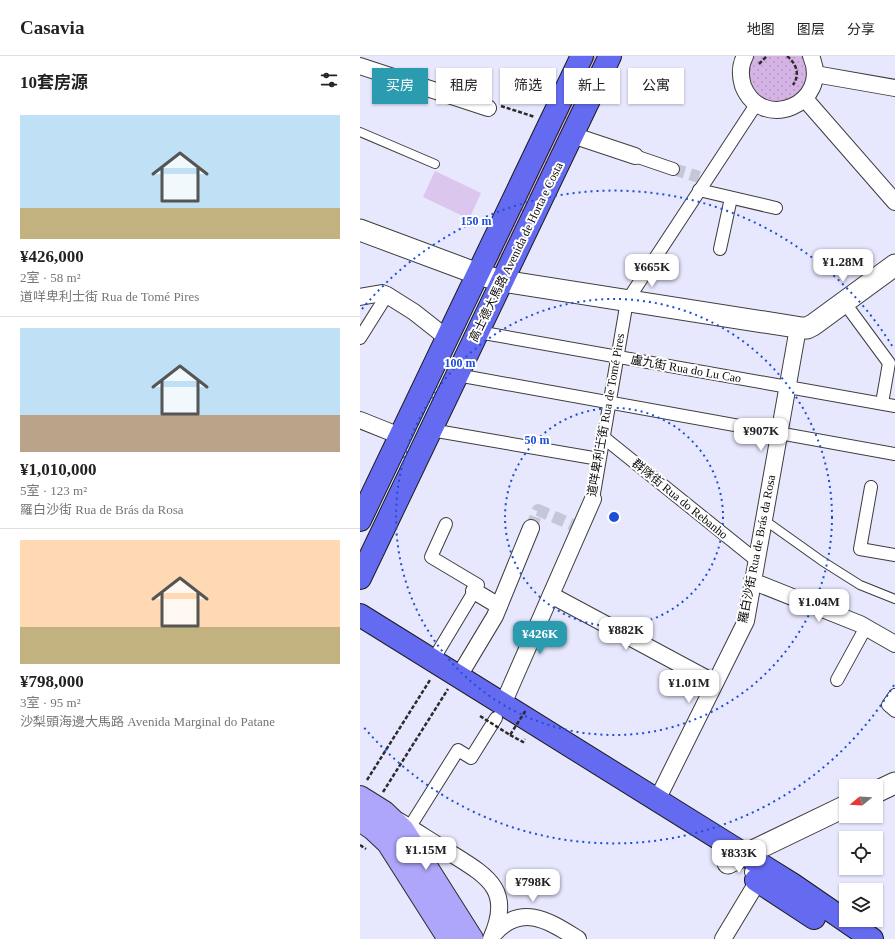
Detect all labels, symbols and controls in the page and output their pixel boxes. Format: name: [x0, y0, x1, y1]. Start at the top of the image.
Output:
text: Casavia: [20, 17, 84, 38]
text: 地图: [747, 22, 775, 37]
text: 图层: [797, 22, 825, 37]
text: 分享: [847, 22, 875, 37]
chip: 买房: [372, 68, 428, 104]
chip: 租房: [436, 68, 492, 104]
chip: 筛选: [500, 68, 556, 104]
chip: 新上: [564, 68, 620, 104]
chip: 公寓: [628, 68, 684, 104]
icon: filters: [318, 69, 340, 91]
text: 10套房源: [20, 73, 88, 92]
icon: home: [144, 141, 216, 213]
street label: 高士德大馬路 Avenida de Horta e Costa: [466, 159, 566, 344]
text: 150 m: [461, 214, 492, 228]
text: ¥426,000: [20, 247, 84, 266]
pin: ¥1.28M: [810, 249, 876, 283]
pin: ¥665K: [624, 254, 680, 288]
text: ¥1.28M: [822, 254, 864, 269]
text: ¥665K: [634, 259, 670, 274]
text: 2室 · 58 m²: [20, 270, 81, 285]
text: 道咩卑利士街 Rua de Tomé Pires: [20, 289, 199, 304]
street label: 道咩卑利士街 Rua de Tomé Pires: [585, 332, 627, 498]
street label: 盧九街 Rua do Lu Cao: [630, 352, 742, 386]
icon: home: [144, 354, 216, 426]
text: 100 m: [445, 356, 476, 370]
pin: ¥907K: [733, 418, 789, 452]
text: ¥907K: [743, 423, 779, 438]
text: 50 m: [525, 433, 550, 447]
street label: 群隊街 Rua do Rebanho: [629, 456, 731, 542]
text: ¥1,010,000: [20, 460, 97, 479]
street label: 羅白沙街 Rua de Brás da Rosa: [736, 473, 778, 624]
text: 5室 · 123 m²: [20, 483, 87, 498]
text: 羅白沙街 Rua de Brás da Rosa: [20, 502, 184, 517]
centre of rings: [607, 510, 621, 524]
icon: home: [144, 566, 216, 638]
pin: ¥1.04M: [786, 589, 852, 623]
text: ¥1.04M: [798, 594, 840, 609]
pin: ¥882K: [598, 617, 654, 651]
pin: ¥426K: [512, 621, 568, 655]
text: ¥882K: [608, 622, 644, 637]
text: ¥426K: [522, 626, 558, 641]
pin: ¥1.01M: [656, 670, 722, 704]
text: ¥798,000: [20, 672, 84, 691]
text: ¥1.01M: [668, 675, 710, 690]
text: 3室 · 95 m²: [20, 695, 81, 710]
text: 沙梨頭海邊大馬路 Avenida Marginal do Patane: [20, 714, 275, 729]
north arrow: [839, 779, 883, 823]
map controls: [839, 779, 883, 927]
button: locate: [839, 831, 883, 875]
pin: ¥1.15M: [393, 837, 459, 871]
pin: ¥833K: [711, 840, 767, 874]
text: ¥1.15M: [405, 842, 447, 857]
text: ¥833K: [721, 845, 757, 860]
pin: ¥798K: [505, 869, 561, 903]
text: ¥798K: [515, 874, 551, 889]
button: layers: [839, 883, 883, 927]

